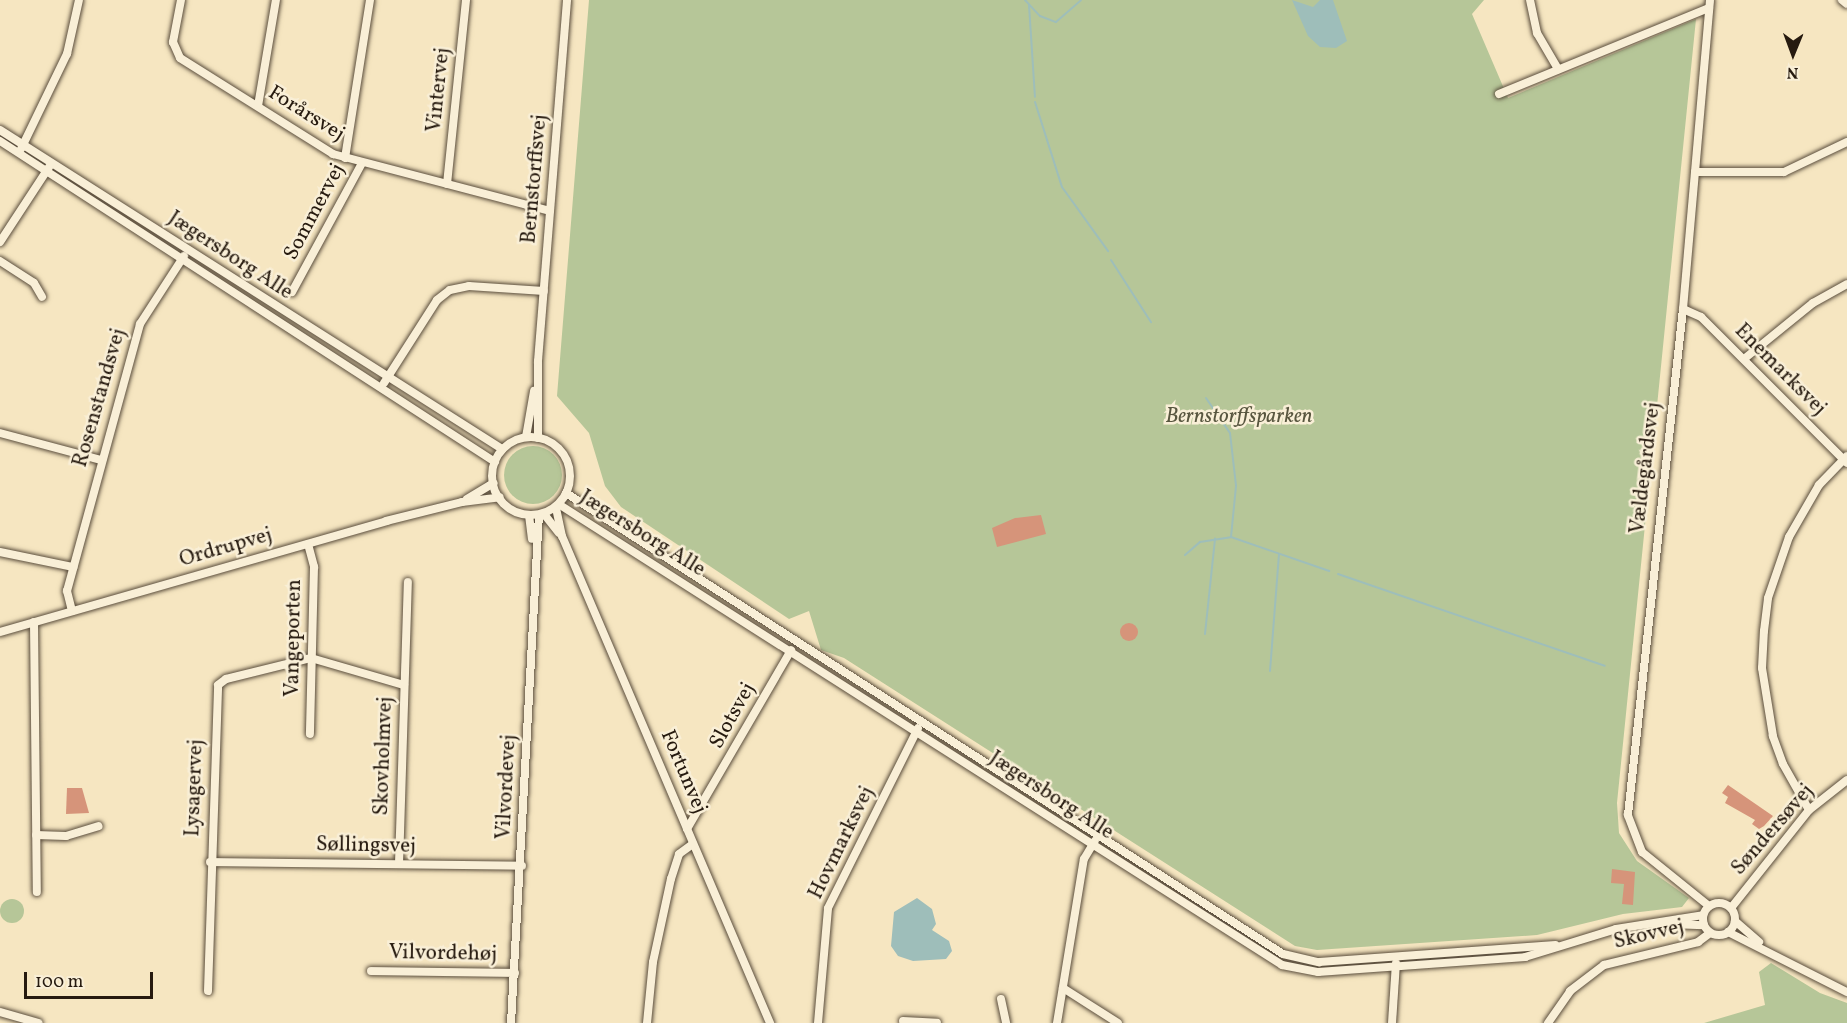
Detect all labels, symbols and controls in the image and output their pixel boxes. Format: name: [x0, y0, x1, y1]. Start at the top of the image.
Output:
north arrow: [1763, 24, 1823, 84]
street label: Vintervej: [422, 46, 456, 134]
text: N: [1787, 61, 1799, 83]
street label: Forårsvej: [263, 81, 349, 147]
street label: Bernstorffsvej: [517, 113, 553, 245]
street label: Sommervej: [279, 160, 351, 264]
street label: Jægersborg Alle: [163, 206, 297, 306]
street label: Enemarksvej: [1729, 319, 1831, 421]
street label: Rosenstandsvej: [68, 326, 132, 470]
street label: Vældegårdsvej: [1625, 401, 1667, 535]
park label: Bernstorffsparken: [1166, 404, 1312, 430]
street label: Jægersborg Alle: [574, 485, 710, 583]
street label: Ordrupvej: [177, 523, 275, 573]
street label: Vangeporten: [280, 579, 308, 697]
street label: Slotsvej: [705, 679, 761, 753]
street label: Skovholmvej: [369, 696, 399, 816]
street label: Fortunvej: [654, 726, 712, 818]
street label: Vilvordevej: [492, 734, 522, 840]
street label: Lysagervej: [181, 739, 209, 837]
street label: Jægersborg Alle: [984, 746, 1118, 846]
street label: Søndersøvej: [1727, 779, 1819, 881]
street label: Hovmarksvej: [804, 782, 880, 904]
street label: Søllingsvej: [316, 833, 416, 859]
street label: Skovvej: [1611, 915, 1687, 955]
street label: Vilvordehøj: [389, 940, 497, 968]
scale bar: [27, 960, 156, 998]
text: 100 m: [35, 970, 84, 995]

